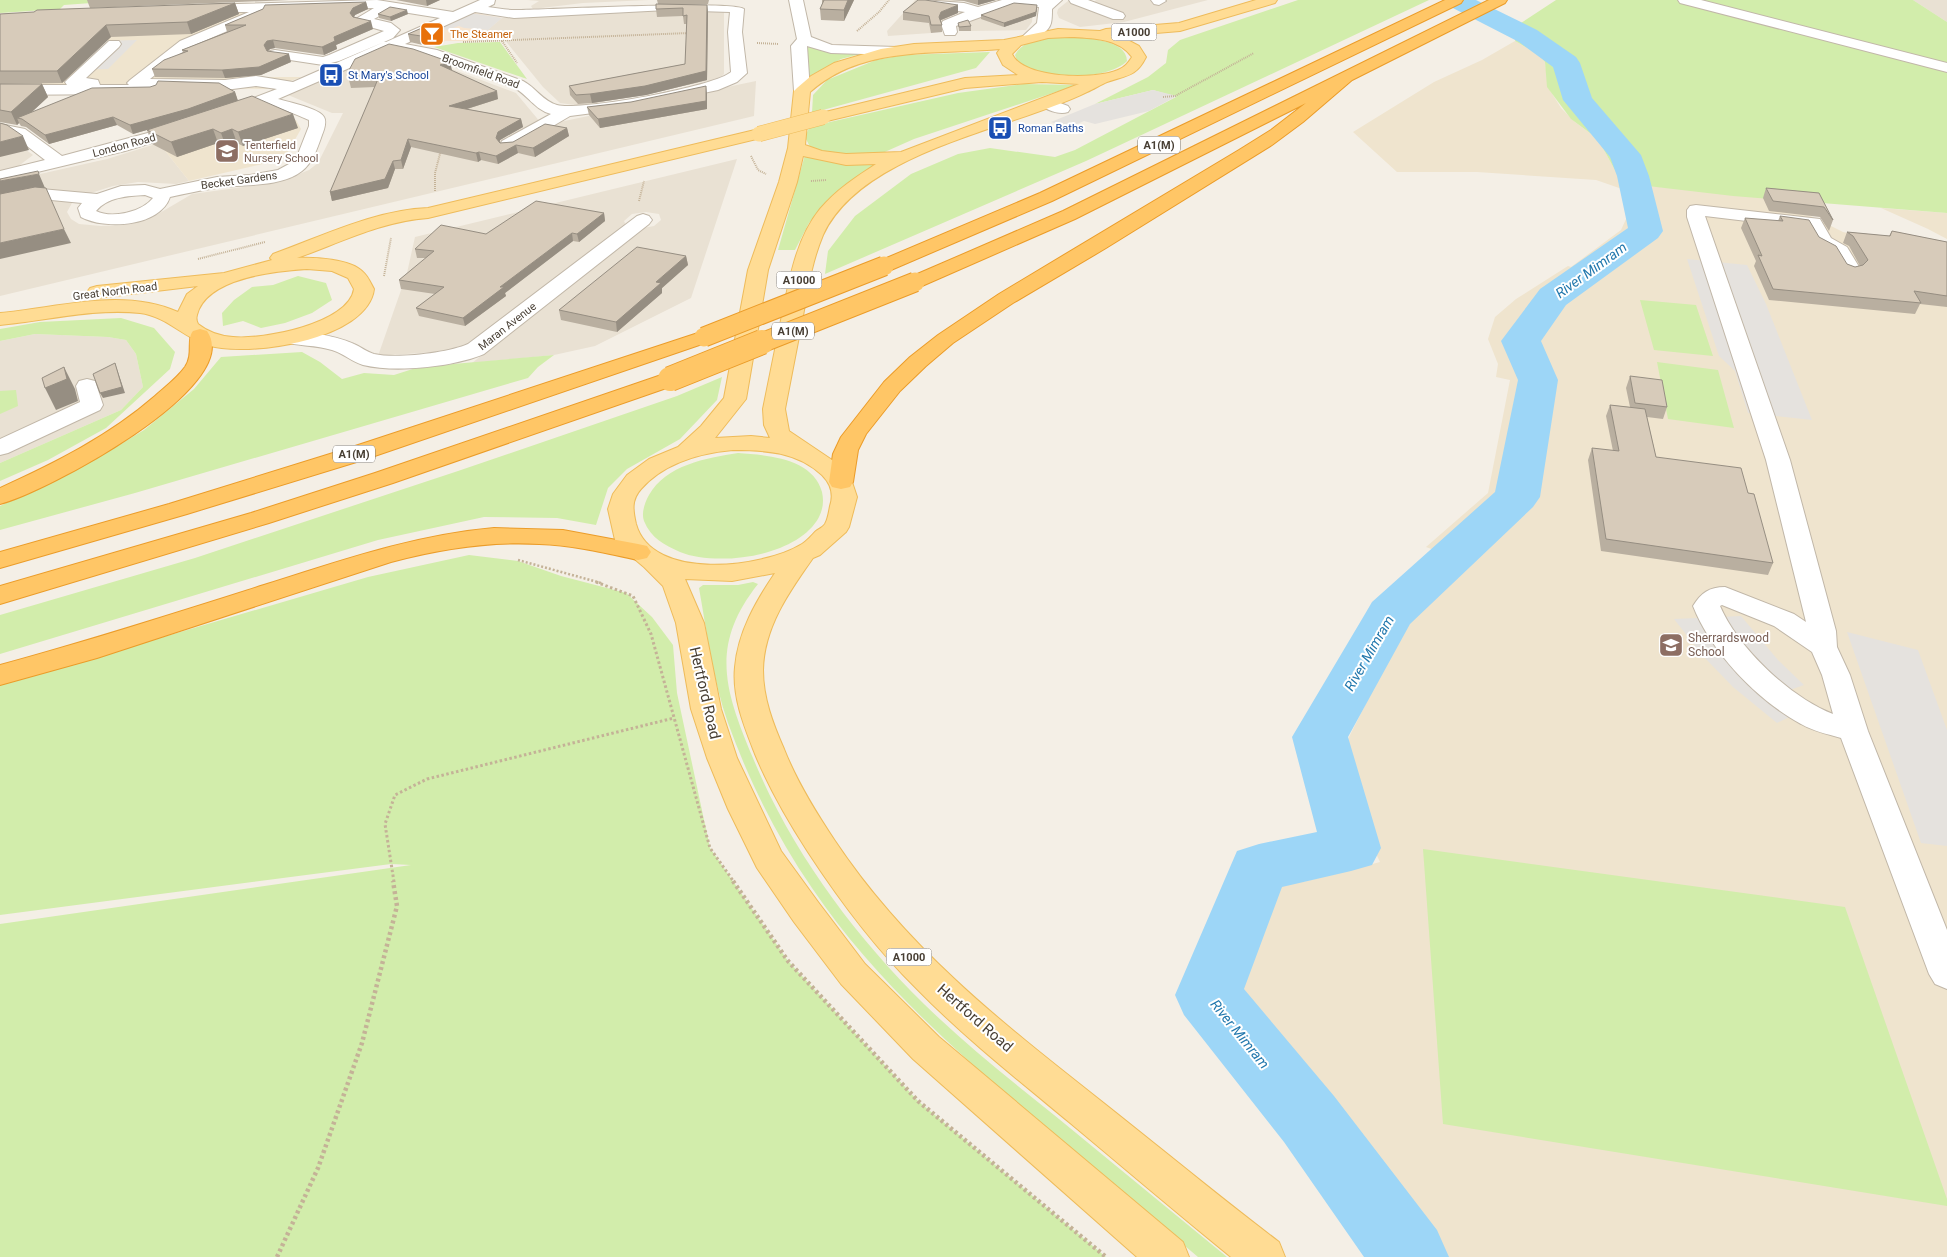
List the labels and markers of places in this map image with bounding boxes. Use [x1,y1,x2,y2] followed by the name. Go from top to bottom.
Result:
[419,21,445,47] bar icon: The Steamer
[450,28,513,41] place label: The Steamer
[318,62,344,88] bus stop icon: St Mary's School
[348,69,429,82] place label: St Mary's School
[987,115,1013,141] bus stop icon: Roman Baths
[1018,122,1084,135] place label: Roman Baths
[214,138,240,164] school or university icon: Tenterfield Nursery School
[244,139,318,165] place label: Tenterfield Nursery School
[1688,631,1769,659] place label: Sherrardswood School
[1658,632,1684,658] school or university icon: Sherrardswood School

